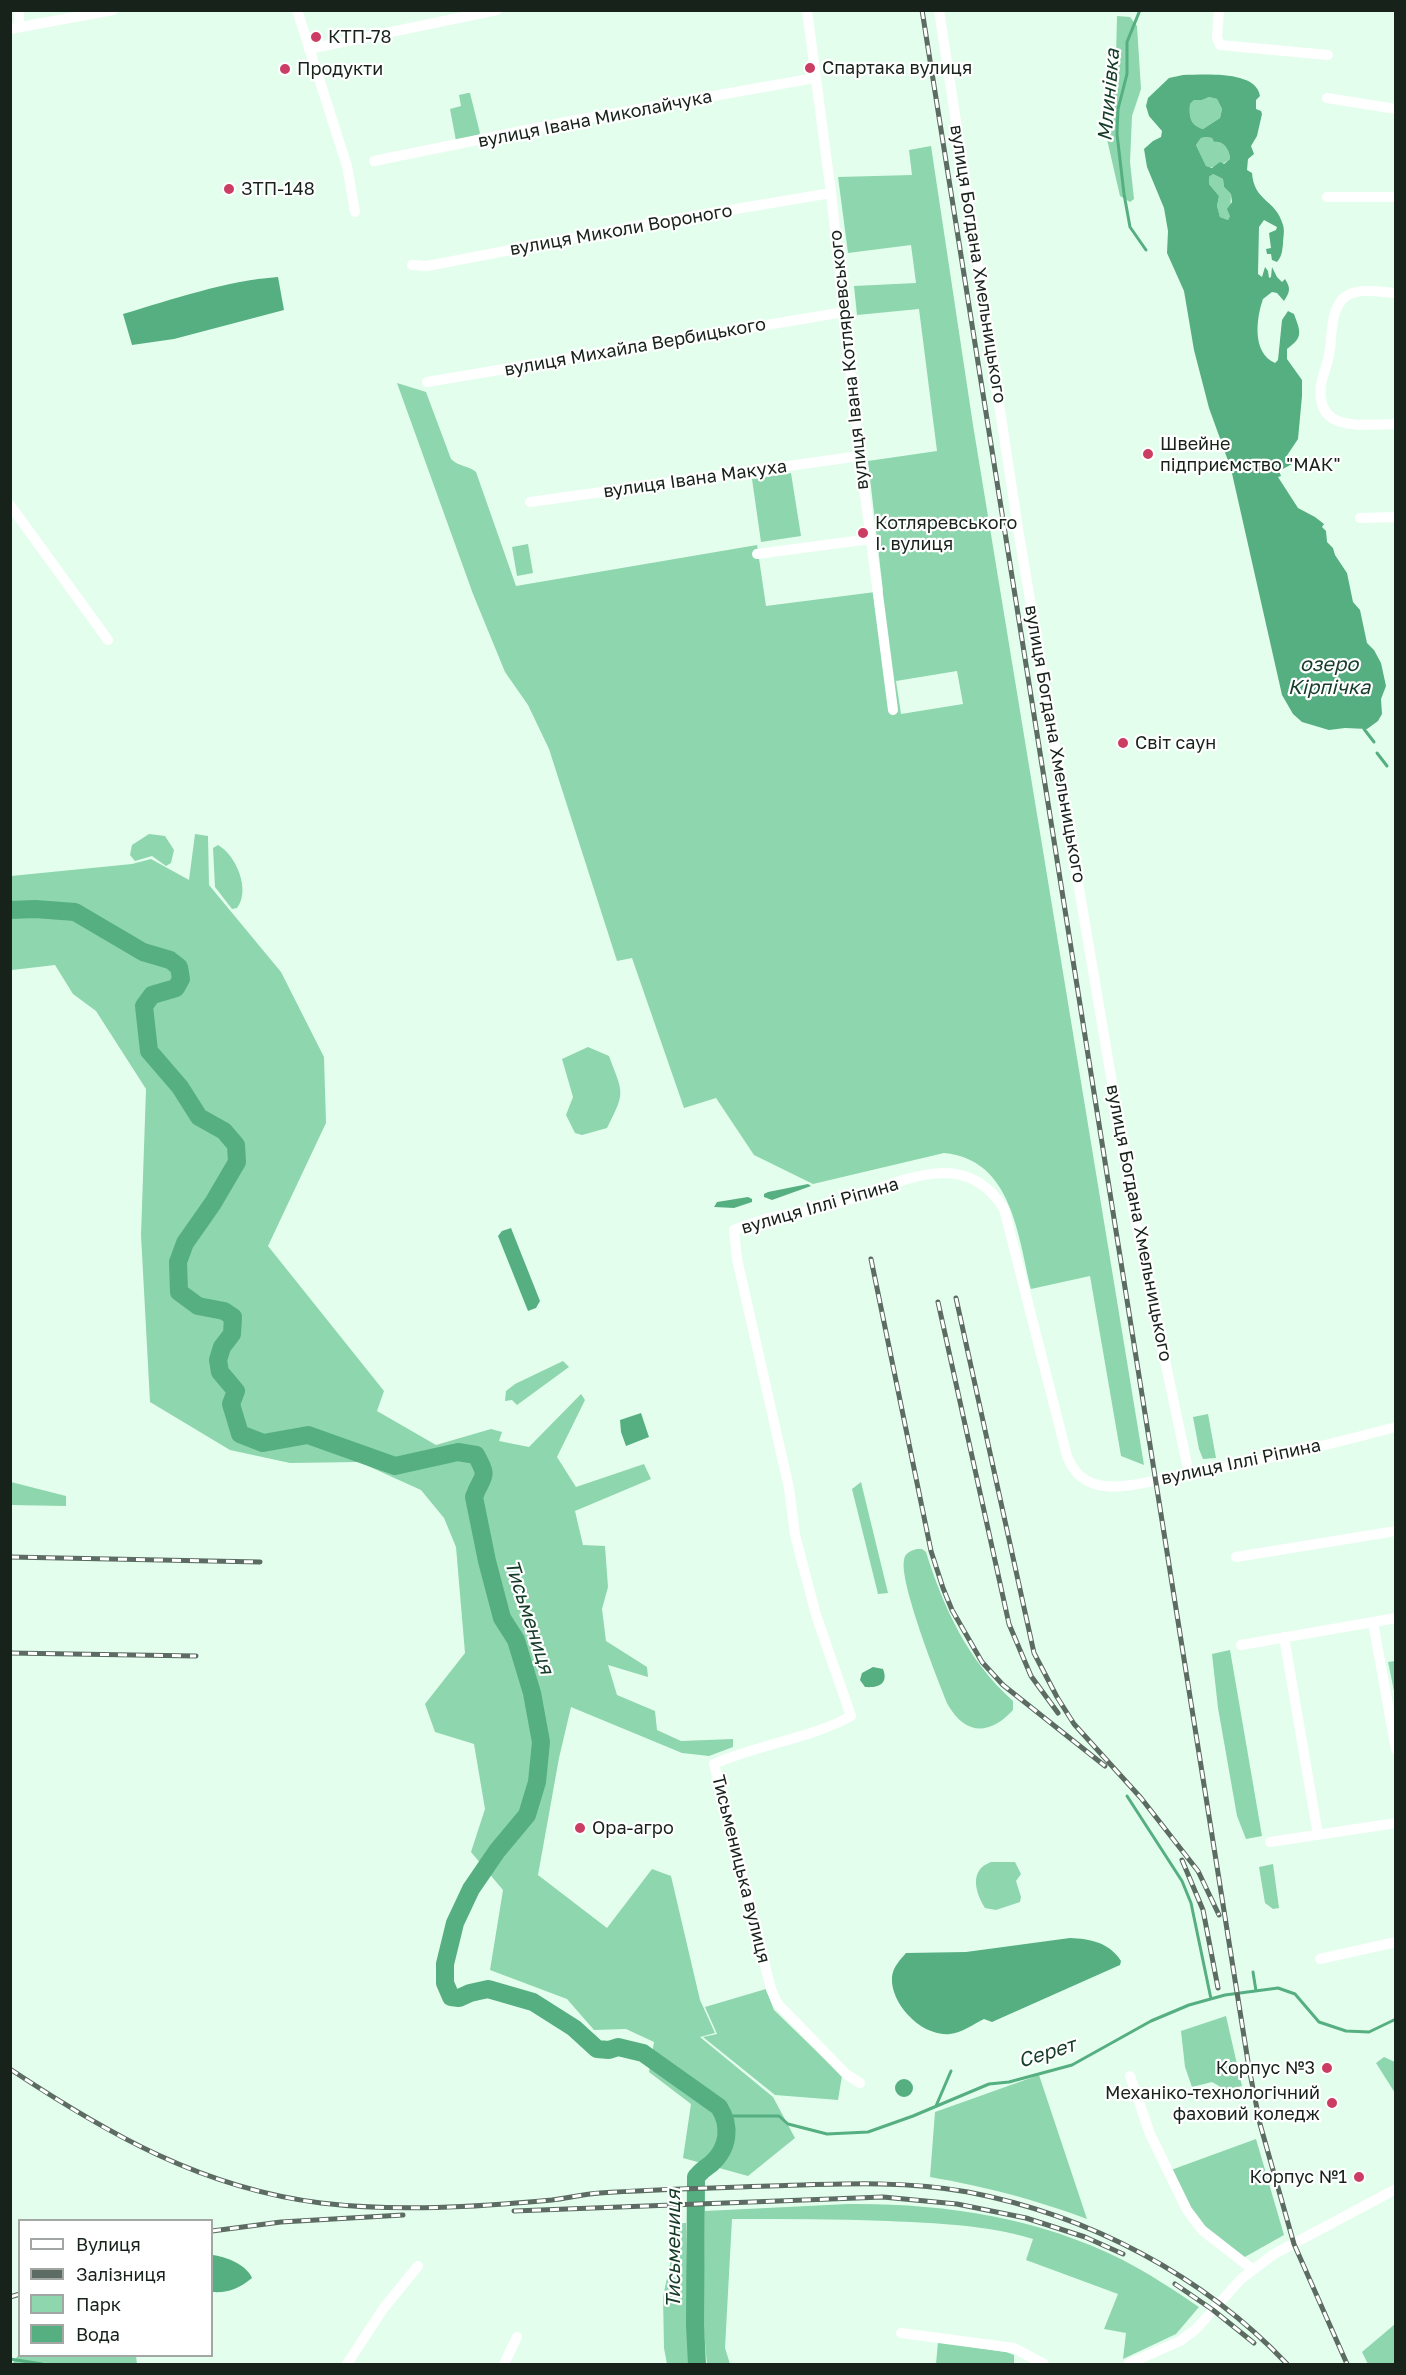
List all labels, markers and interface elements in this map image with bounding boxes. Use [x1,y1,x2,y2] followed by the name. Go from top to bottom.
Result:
[328,26,392,48] place label: КТП-78
[309,30,323,44] marker: КТП-78
[1093,48,1125,142] water label: Млинівка
[822,57,972,79] place label: Спартака вулиця
[297,58,383,80] place label: Продукти
[803,61,817,75] marker: Спартака вулиця
[278,62,292,76] marker: Продукти
[476,86,714,152] street label: вулиця Івана Миколайчука
[945,123,1011,405] street label: вулиця Богдана Хмельницького
[241,178,315,200] place label: ЗТП-148
[222,182,236,196] marker: ЗТП-148
[508,200,734,260] street label: вулиця Миколи Вороного
[825,229,873,491] street label: вулиця Івана Котляревського
[503,313,767,381] street label: вулиця Михайла Вербицького
[1160,433,1340,476] place label: Швейне підприємство "МАК"
[1141,447,1155,461] marker: Швейне підприємство "МАК"
[602,455,788,503] street label: вулиця Івана Макуха
[875,512,1017,554] place label: Котляревського І. вулиця
[856,526,870,540] marker: Котляревського І. вулиця
[1020,603,1090,885] street label: вулиця Богдана Хмельницького
[1288,653,1370,700] water label: озеро Кірпічка
[1135,732,1216,754] place label: Світ саун
[1116,736,1130,750] marker: Світ саун
[1102,1083,1176,1363] street label: вулиця Богдана Хмельницького
[739,1173,901,1239] street label: вулиця Іллі Ріпина
[1159,1435,1323,1489] street label: вулиця Іллі Ріпина
[499,1557,559,1677] water label: Тисьмениця
[707,1773,775,1965] street label: Тисьменицька вулиця
[592,1817,674,1839] place label: Ора-агро
[573,1821,587,1835] marker: Ора-агро
[1015,2033,1079,2073] water label: Серет
[1216,2057,1315,2079] place label: Корпус №3
[1320,2061,1334,2075] marker: Корпус №3
[1105,2082,1320,2124] place label: Механіко-технологічний фаховий коледж
[1325,2096,1339,2110] marker: Механіко-технологічний фаховий коледж
[1250,2166,1347,2188] place label: Корпус №1
[1352,2170,1366,2184] marker: Корпус №1
[662,2190,686,2308] water label: Тисьмениця
[18,2219,213,2357] legend
[76,2233,141,2255] text: Вулиця
[76,2263,166,2285] text: Залізниця
[76,2293,121,2315] text: Парк
[76,2323,120,2345] text: Вода

